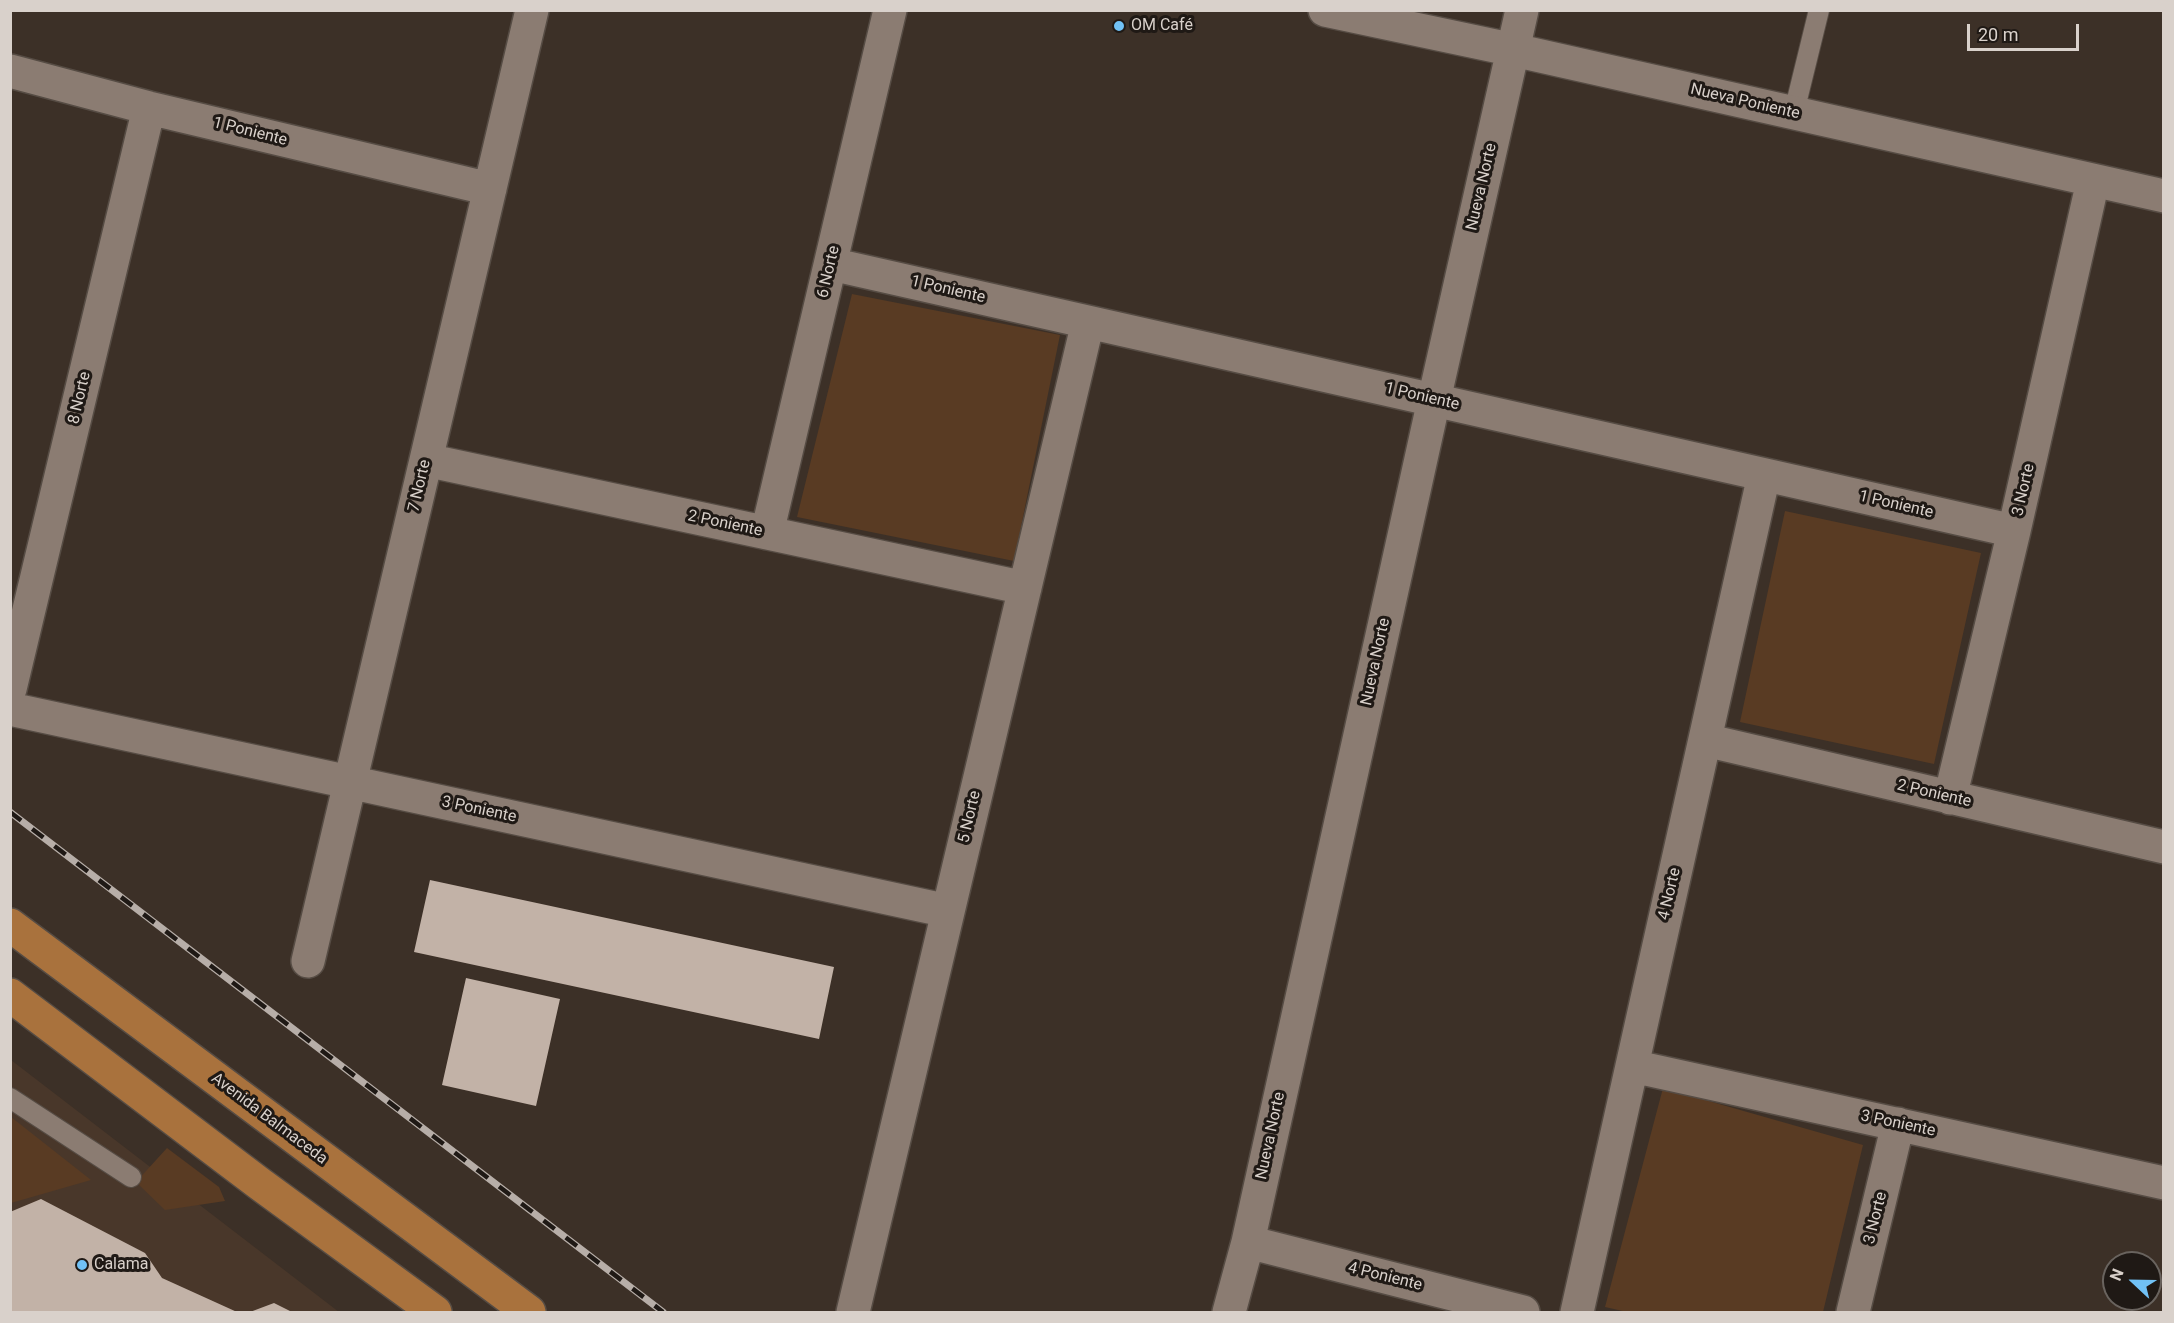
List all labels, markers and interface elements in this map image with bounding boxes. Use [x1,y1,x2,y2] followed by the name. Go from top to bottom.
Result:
[1970,12,2082,50] scale bar
[1131,16,1193,36] place label: OM Café
[1112,19,1126,33] marker: OM Café
[1978,24,2018,45] text: 20 m
[1688,80,1802,124] street label: Nueva Poniente
[211,114,289,150] street label: 1 Poniente
[1463,141,1501,233] street label: Nueva Norte
[814,244,844,300] street label: 6 Norte
[909,272,987,308] street label: 1 Poniente
[65,370,95,426] street label: 8 Norte
[1383,379,1461,415] street label: 1 Poniente
[405,458,435,514] street label: 7 Norte
[2009,462,2039,518] street label: 3 Norte
[1857,487,1935,523] street label: 1 Poniente
[686,507,764,541] street label: 2 Poniente
[1357,616,1395,708] street label: Nueva Norte
[1895,776,1973,812] street label: 2 Poniente
[955,789,985,845] street label: 5 Norte
[440,793,518,827] street label: 3 Poniente
[1655,866,1685,922] street label: 4 Norte
[207,1069,331,1169] street label: Avenida Balmaceda
[1252,1090,1290,1182] street label: Nueva Norte
[1859,1107,1937,1141] street label: 3 Poniente
[1860,1190,1892,1246] street label: 3 Norte
[2102,1251,2162,1311] north arrow
[94,1255,148,1275] place label: Calama
[75,1258,89,1272] marker: Calama
[1346,1259,1424,1295] street label: 4 Poniente
[2106,1266,2128,1284] text: N

